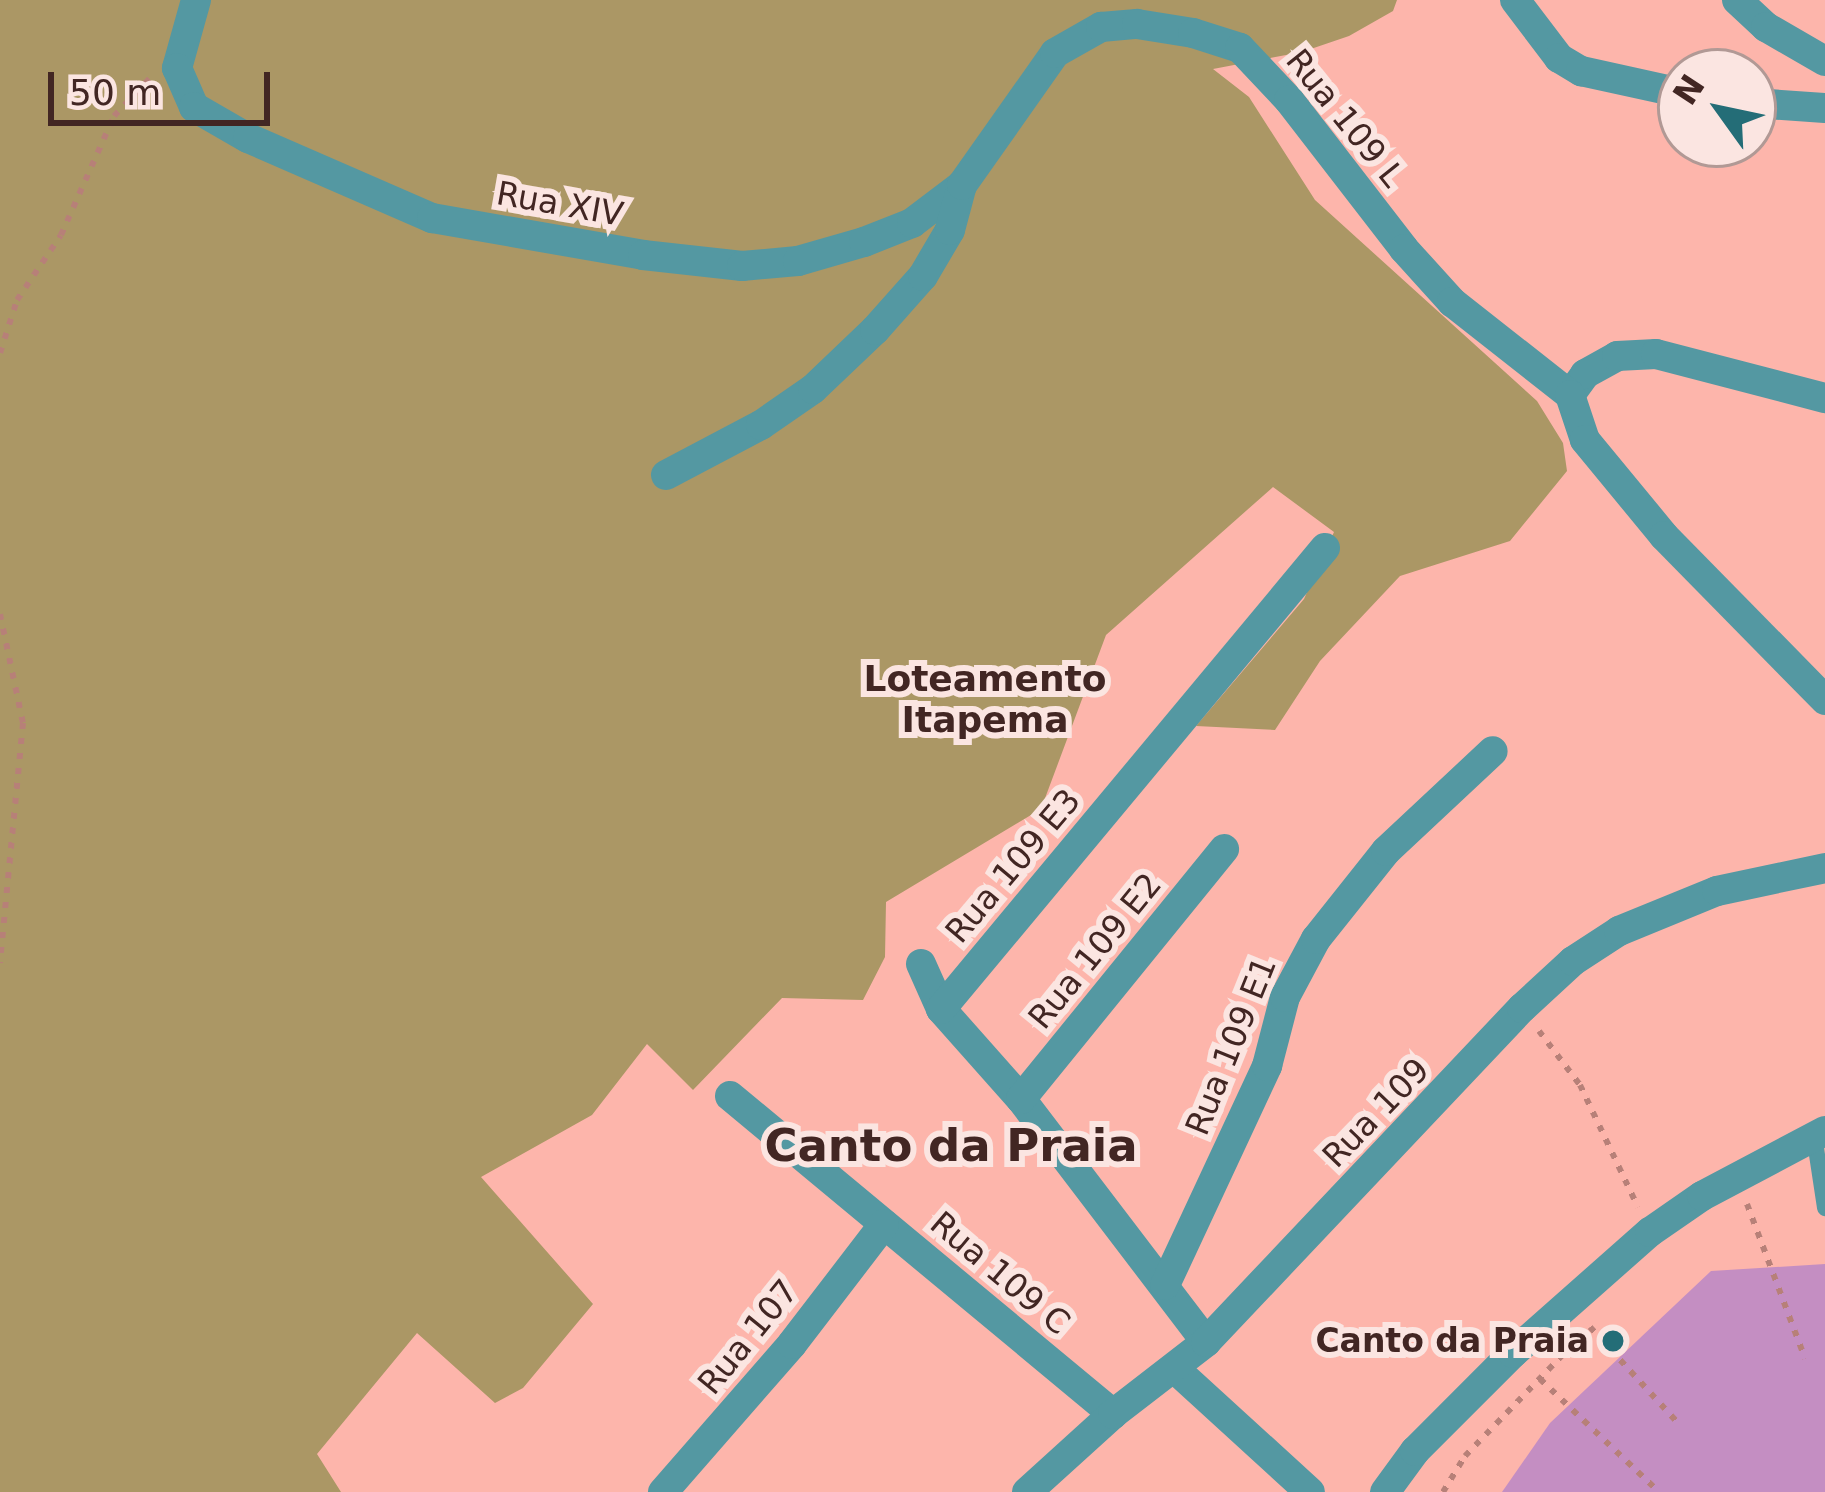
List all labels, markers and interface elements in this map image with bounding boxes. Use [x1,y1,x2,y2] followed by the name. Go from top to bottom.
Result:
[1278,41,1412,195] street label: Rua 109 L
[54,48,276,122] scale bar
[1657,48,1777,168] north arrow
[1665,68,1713,112] text: N
[69,72,161,113] text: 50 m
[494,173,626,235] street label: Rua XIV
[863,656,1107,741] district label: Loteamento Itapema
[937,781,1089,951] street label: Rua 109 E3
[1020,865,1170,1037] street label: Rua 109 E2
[1177,951,1285,1141] street label: Rua 109 E1
[1314,1050,1438,1176] street label: Rua 109
[764,1119,1138,1173] district label: Canto da Praia
[922,1203,1078,1343] street label: Rua 109 C
[690,1272,806,1402] street label: Rua 107
[1315,1321,1589,1361] place label: Canto da Praia
[1600,1328,1626,1354] marker: Canto da Praia

